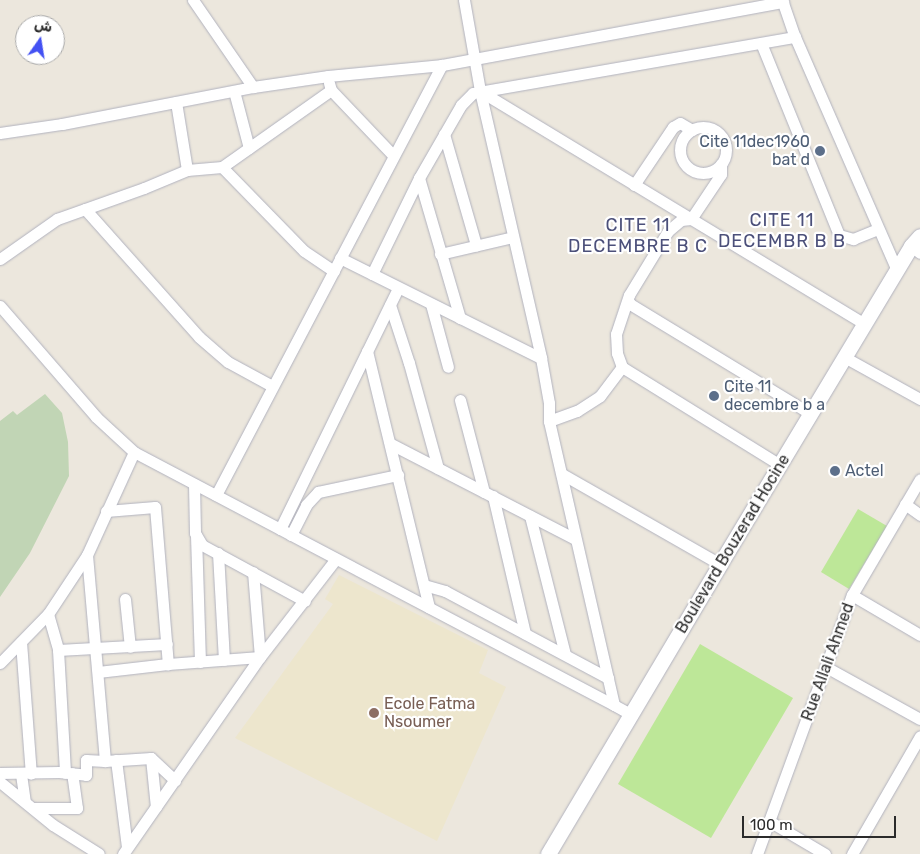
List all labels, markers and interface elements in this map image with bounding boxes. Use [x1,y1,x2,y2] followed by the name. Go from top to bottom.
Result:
[15,15,65,65] north arrow
[33,16,54,36] text: ش
[699,132,810,170] place label: Cite 11dec1960 bat d
[814,145,826,157] marker: Cite 11dec1960 bat d
[717,210,847,252] district label: CITE 11 DECEMBR B B
[567,215,709,258] district label: CITE 11 DECEMBRE B C
[724,377,825,415] place label: Cite 11 decembre b a
[708,390,720,402] marker: Cite 11 decembre b a
[672,451,794,637] street label: Boulevard Bouzerad Hocine
[845,461,884,481] place label: Actel
[829,465,841,477] marker: Actel
[798,600,858,724] street label: Rue Allali Ahmed
[384,694,475,732] place label: Ecole Fatma Nsoumer
[368,707,380,719] marker: Ecole Fatma Nsoumer
[745,806,899,838] scale bar
[750,816,792,834] text: 100 m

